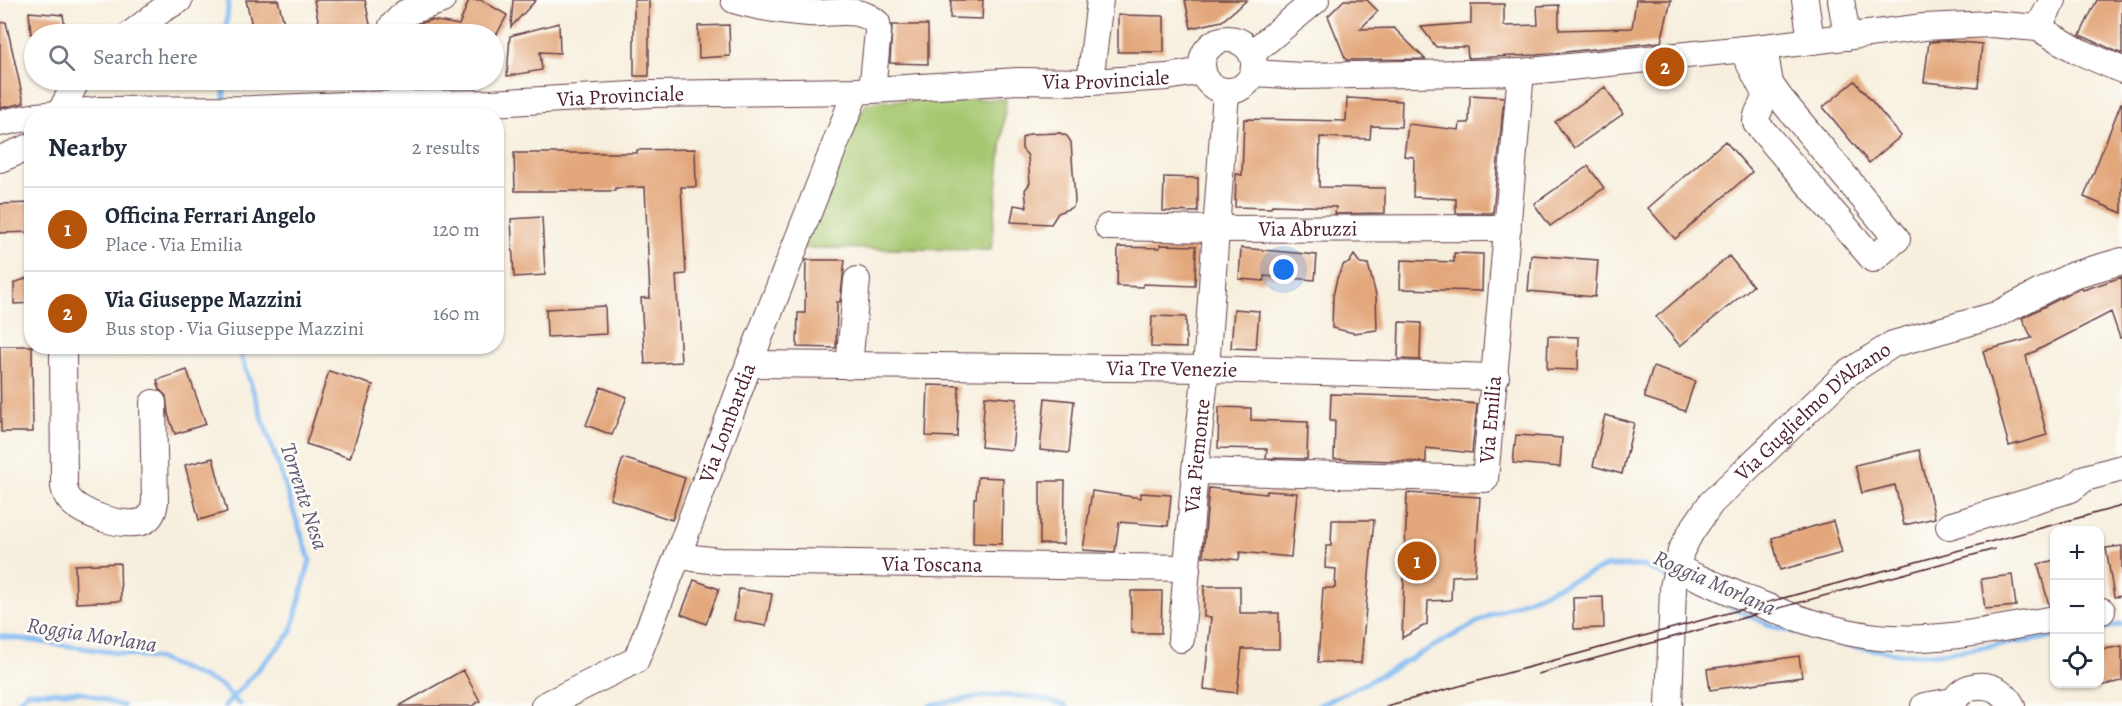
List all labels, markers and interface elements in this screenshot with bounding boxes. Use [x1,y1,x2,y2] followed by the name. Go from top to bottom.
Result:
[24,24,504,90] search box
[45,41,78,74] icon: search
[93,42,198,72] text: Search here
[1646,44,1684,90] pin: 2
[1041,63,1170,96] street label: Via Provinciale
[555,80,684,113] street label: Via Provinciale
[48,130,127,165] text: Nearby
[412,134,480,161] text: 2 results
[105,201,316,231] text: Officina Ferrari Angelo
[1257,215,1358,243] street label: Via Abruzzi
[64,216,71,243] text: 1
[432,216,480,243] text: 120 m
[105,231,243,258] text: Place · Via Emilia
[1269,255,1298,284] your location
[105,285,302,315] text: Via Giuseppe Mazzini
[63,300,72,327] text: 2
[433,300,480,327] text: 160 m
[105,315,364,342] text: Bus stop · Via Giuseppe Mazzini
[1728,335,1896,488] street label: Via Guglielmo D'Alzano
[1105,354,1238,384] street label: Via Tre Venezie
[692,359,762,488] street label: Via Lombardia
[1472,374,1508,465] street label: Via Emilia
[1177,397,1217,515] street label: Via Piemonte
[273,439,335,554] water label: Torrente Nesa
[2050,526,2104,688] map controls
[2050,526,2104,580] button: +
[1398,538,1436,584] pin: 1
[1649,543,1781,623] water label: Roggia Morlana
[881,549,983,579] street label: Via Toscana
[2050,580,2104,634] button: −
[25,610,159,660] water label: Roggia Morlana
[2050,634,2104,688] button: locate

